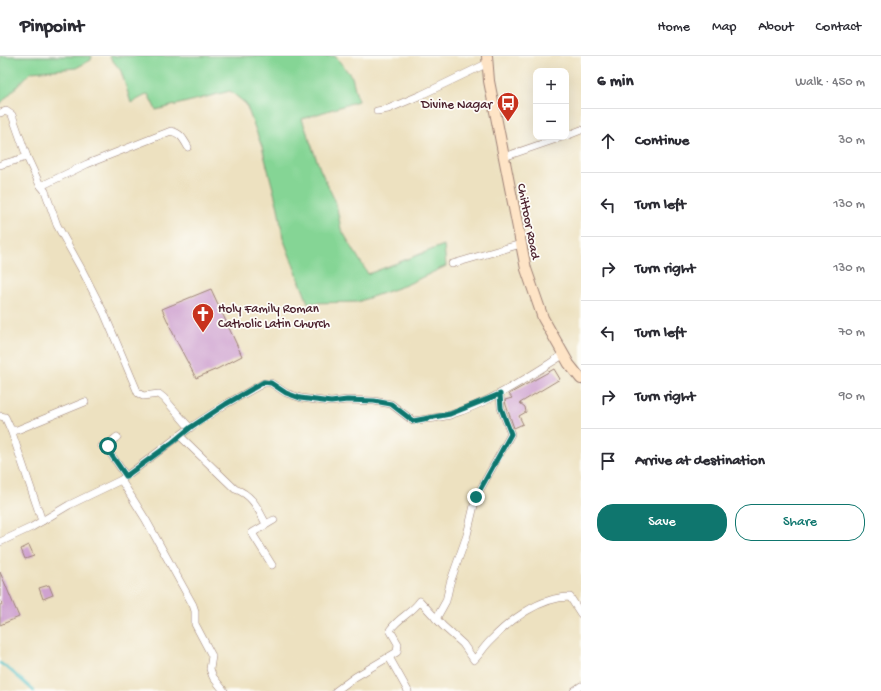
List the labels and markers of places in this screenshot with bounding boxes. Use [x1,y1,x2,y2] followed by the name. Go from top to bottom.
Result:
[495,90,521,123] bus stop icon: Divine Nagar
[420,98,493,113] place label: Divine Nagar
[190,301,216,334] church icon: Holy Family Roman Catholic Latin Church
[218,302,330,332] place label: Holy Family Roman Catholic Latin Church

